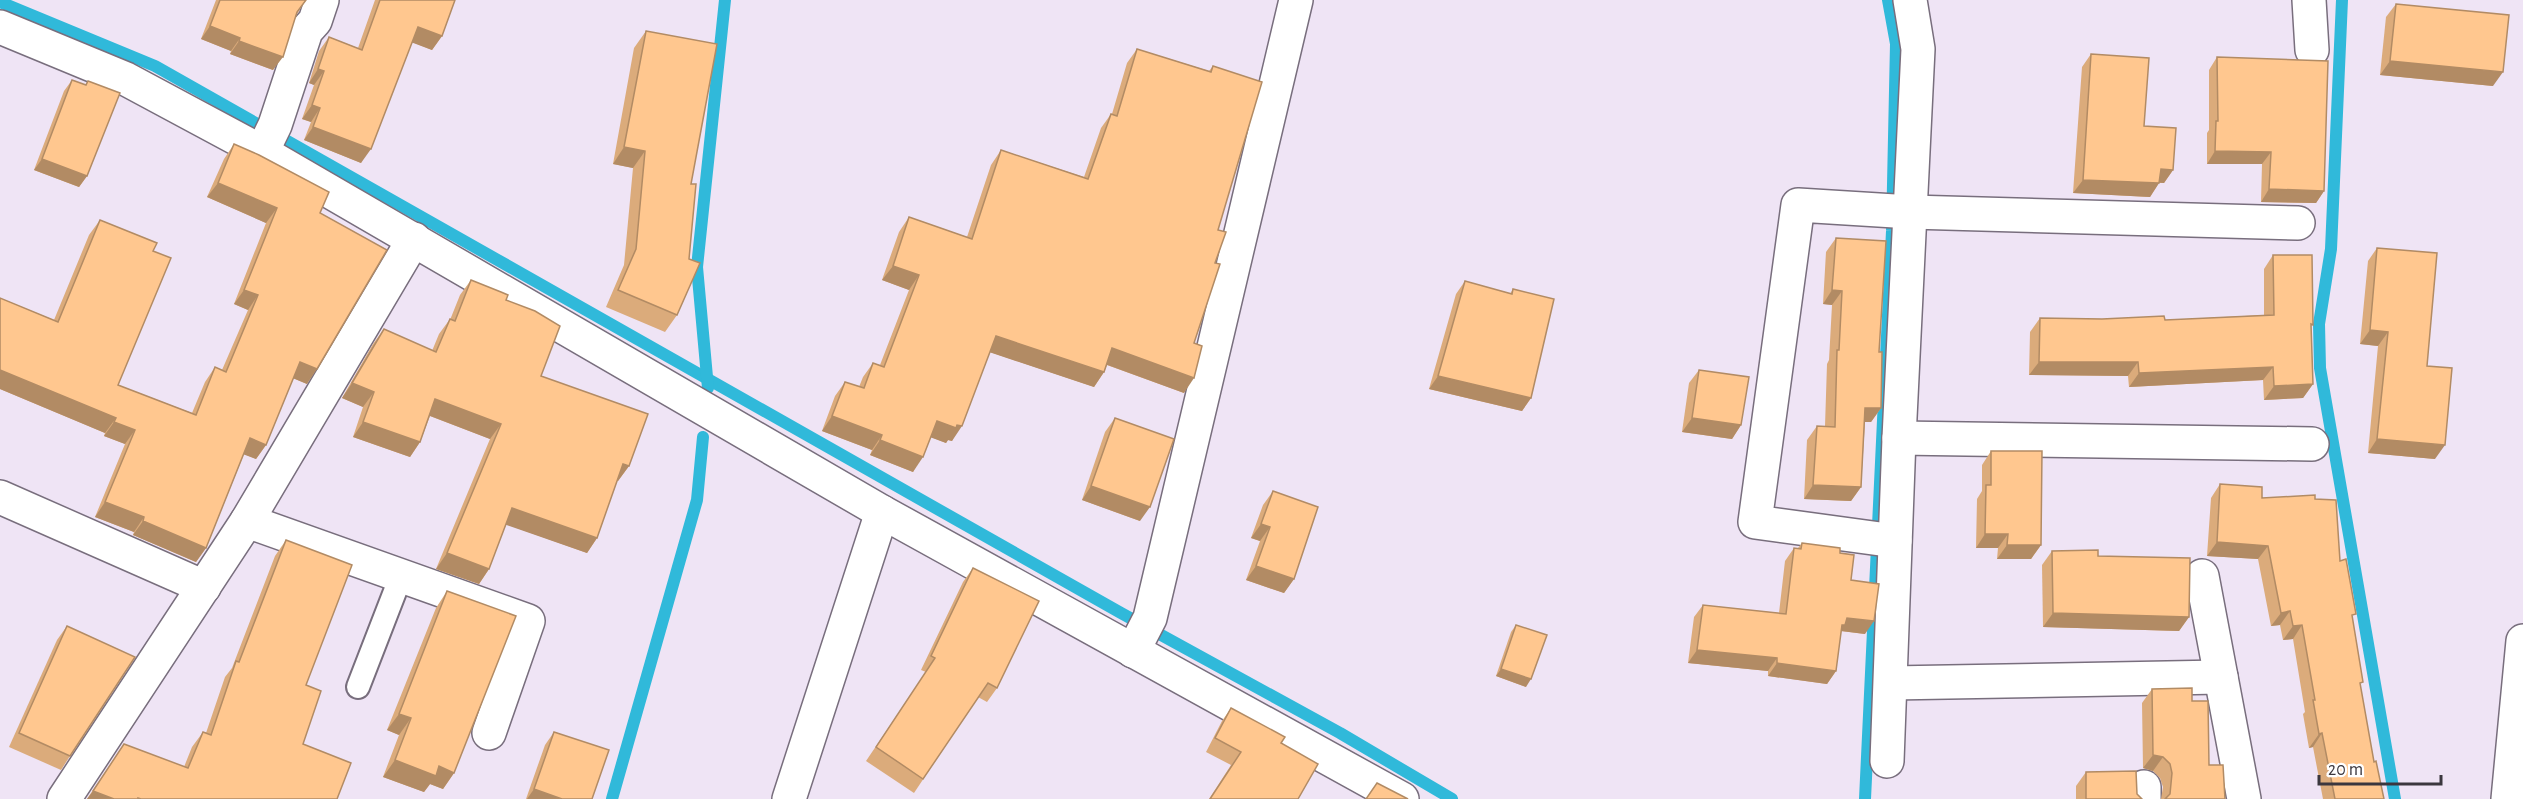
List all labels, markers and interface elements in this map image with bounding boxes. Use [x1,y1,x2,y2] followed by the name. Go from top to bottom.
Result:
[2319,748,2440,786] scale bar
[2328,761,2363,779] text: 20 m

